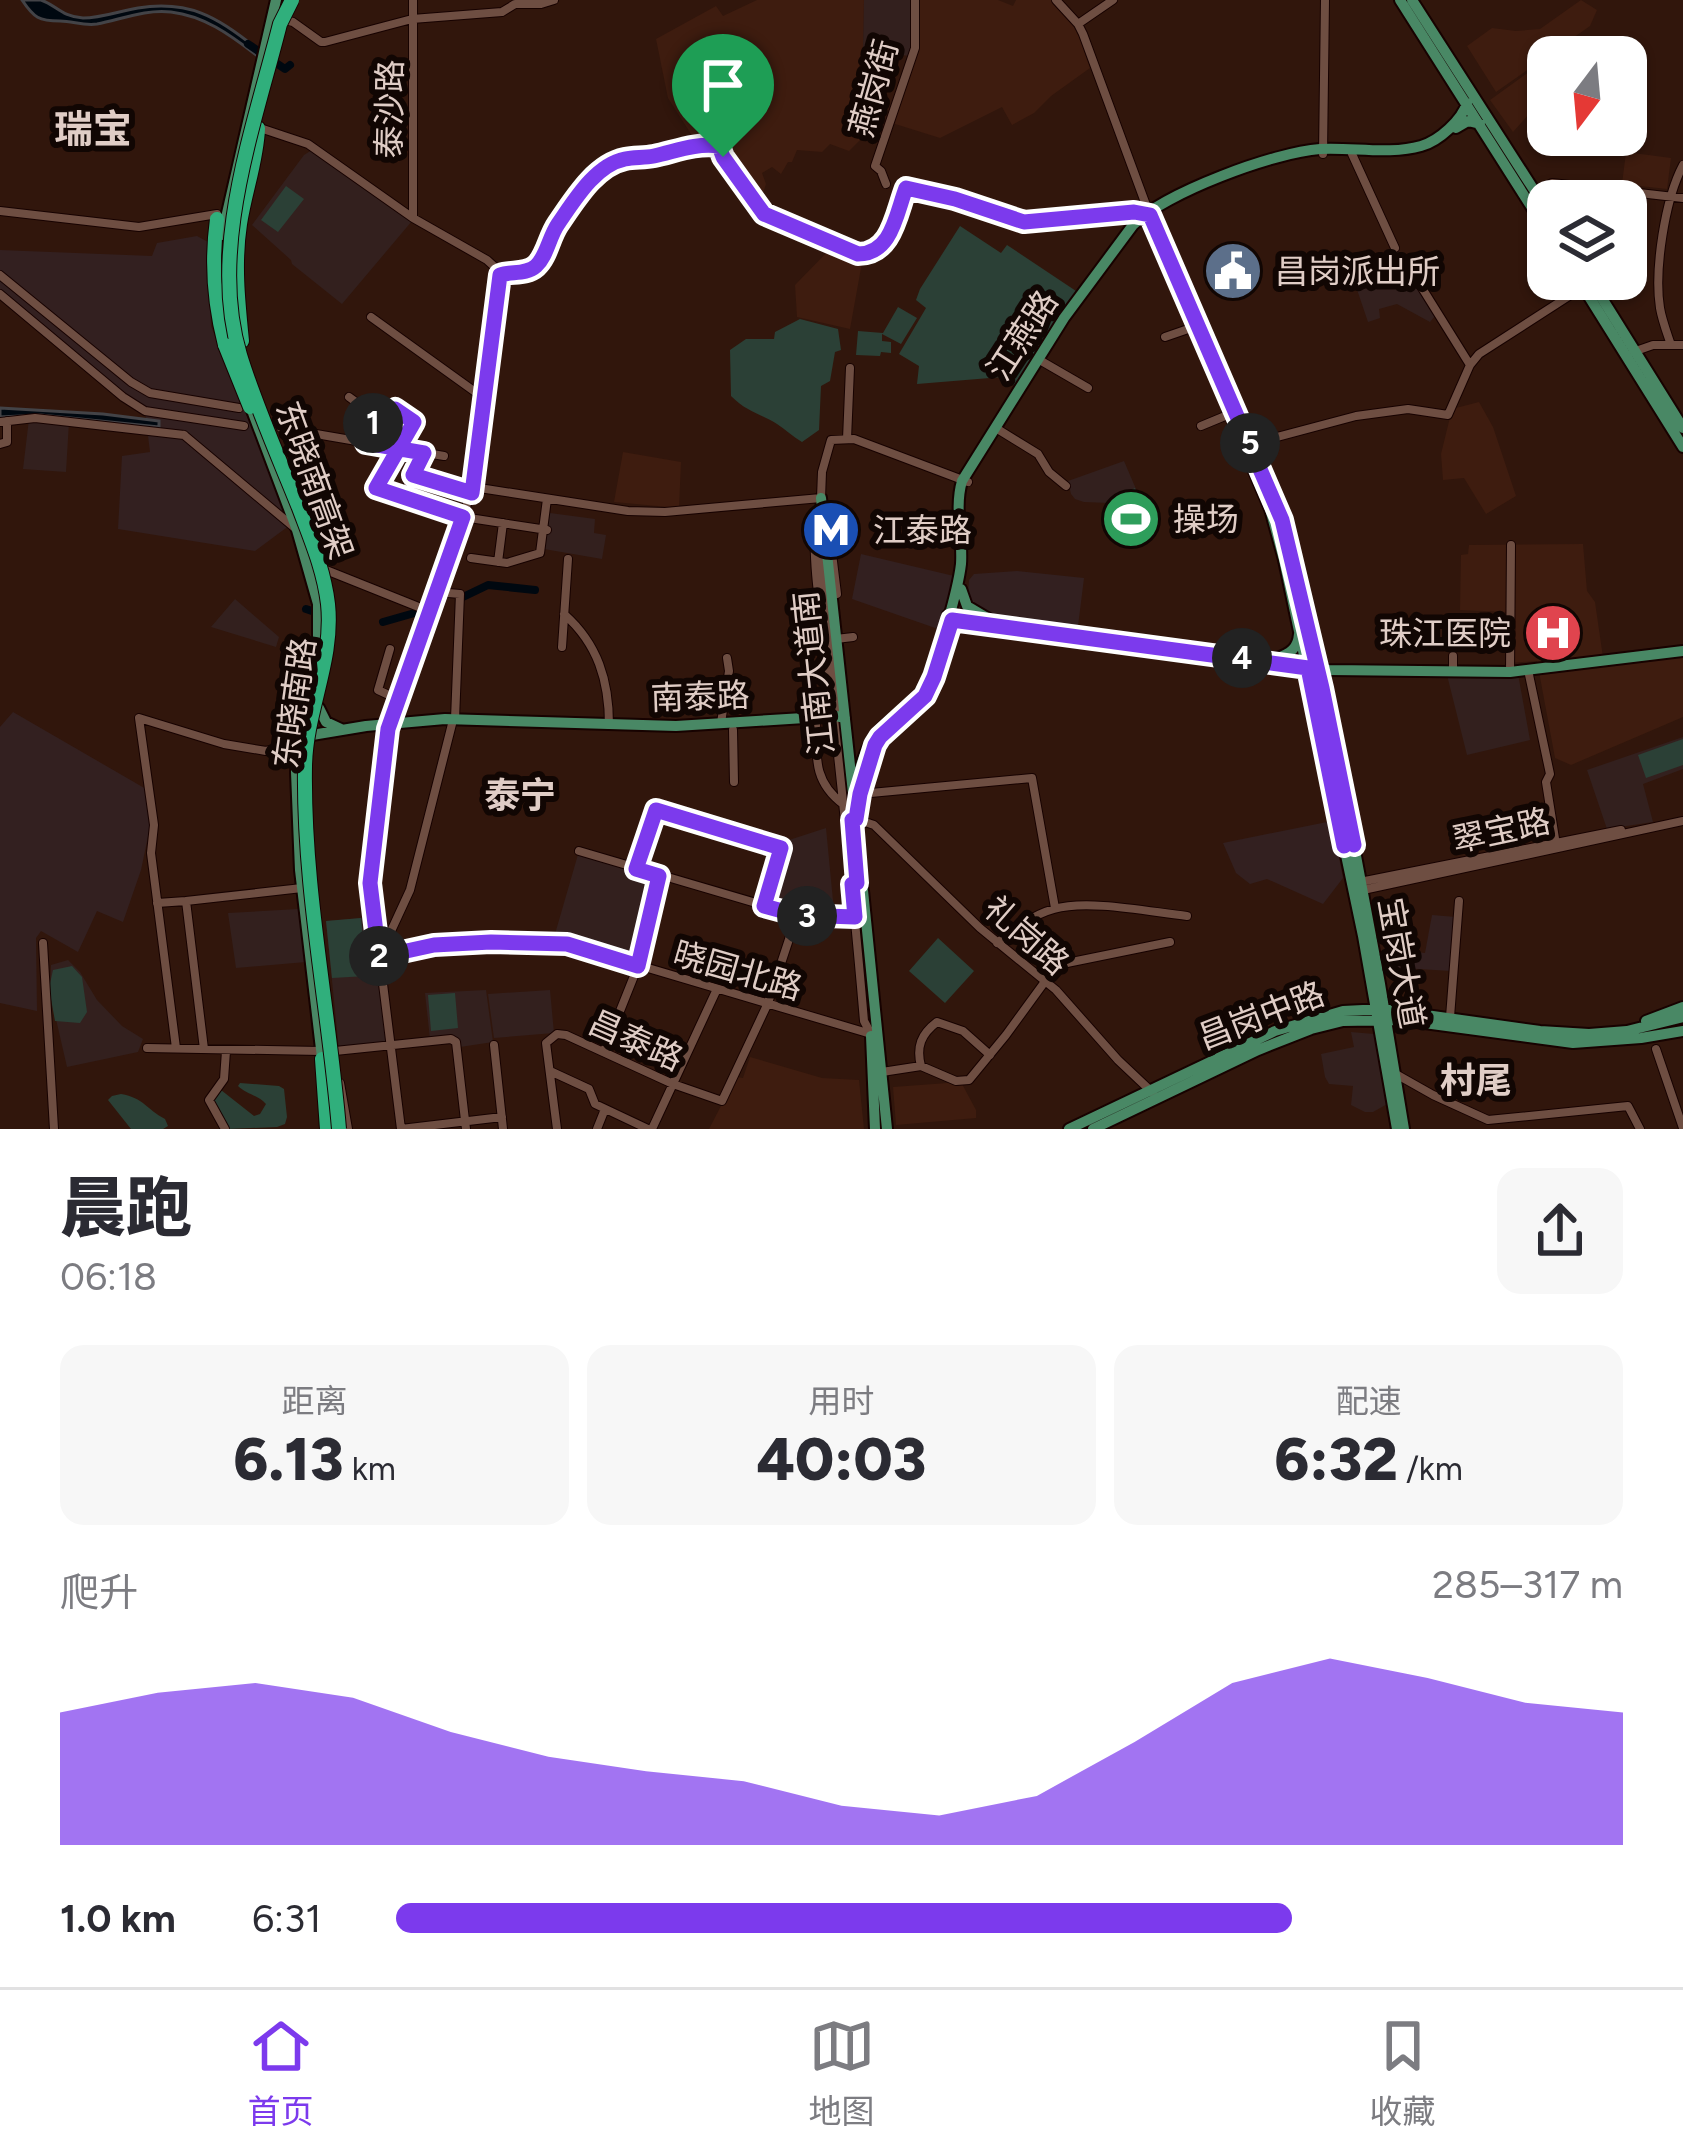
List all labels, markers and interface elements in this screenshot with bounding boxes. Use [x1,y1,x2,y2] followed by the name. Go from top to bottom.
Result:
[672,34,774,157] pin
[841,35,906,141] street label: 燕岗街
[1527,36,1647,156] north arrow
[1527,36,1647,300] map controls
[690,52,756,118] icon: arrive
[369,59,410,159] street label: 泰沙路
[54,106,132,153] district label: 瑞宝
[1527,180,1647,300] button: layers
[1202,240,1264,302] public building icon: 昌岗派出所
[1275,252,1440,291] place label: 昌岗派出所
[979,283,1066,387] street label: 江燕路
[343,393,403,453] pin: 1
[268,396,361,564] street label: 东晓南高架
[366,403,380,442] text: 1
[1220,413,1280,473] pin: 5
[1240,423,1260,462] text: 5
[1100,488,1162,550] sports icon: 操场
[800,499,862,561] metro station icon: 江泰路
[1173,500,1239,539] place label: 操场
[873,511,972,550] place label: 江泰路
[785,589,842,757] street label: 江南大道南
[1522,602,1584,664] hospital icon: 珠江医院
[1379,614,1511,653] place label: 珠江医院
[1212,628,1272,688] pin: 4
[266,635,323,771] street label: 东晓南路
[1232,638,1252,677] text: 4
[650,675,750,718] street label: 南泰路
[484,774,556,817] district label: 泰宁
[1449,801,1554,860] street label: 翠宝路
[777,886,837,946] pin: 3
[977,888,1077,983] street label: 礼岗路
[1371,895,1432,1031] street label: 宝岗大道
[798,896,816,935] text: 3
[349,926,409,986] pin: 2
[669,934,807,1007] street label: 晓园北路
[369,936,389,975] text: 2
[1193,974,1330,1057] street label: 昌岗中路
[583,1003,689,1078] street label: 昌泰路
[1440,1059,1512,1102] district label: 村尾
[60,1168,192,1248] text: 晨跑
[1497,1168,1623,1294] button: share
[60,1253,157,1300] text: 06:18
[282,1382,348,1421] text: 距离
[809,1382,875,1421] text: 用时
[1336,1382,1402,1421] text: 配速
[233,1423,344,1495] text: 6.13
[757,1423,926,1495] text: 40:03
[1274,1423,1398,1495] text: 6:32
[344,1449,396,1488] text: km
[1398,1449,1463,1488] text: /km
[1432,1561,1623,1608] text: 285–317 m
[60,1569,138,1616] text: 爬升
[60,1895,176,1942] text: 1.0 km
[252,1895,321,1942] text: 6:31
[248,2013,314,2133] tab: 首页
[809,2013,875,2133] tab: 地图
[1370,2013,1436,2133] tab: 收藏

